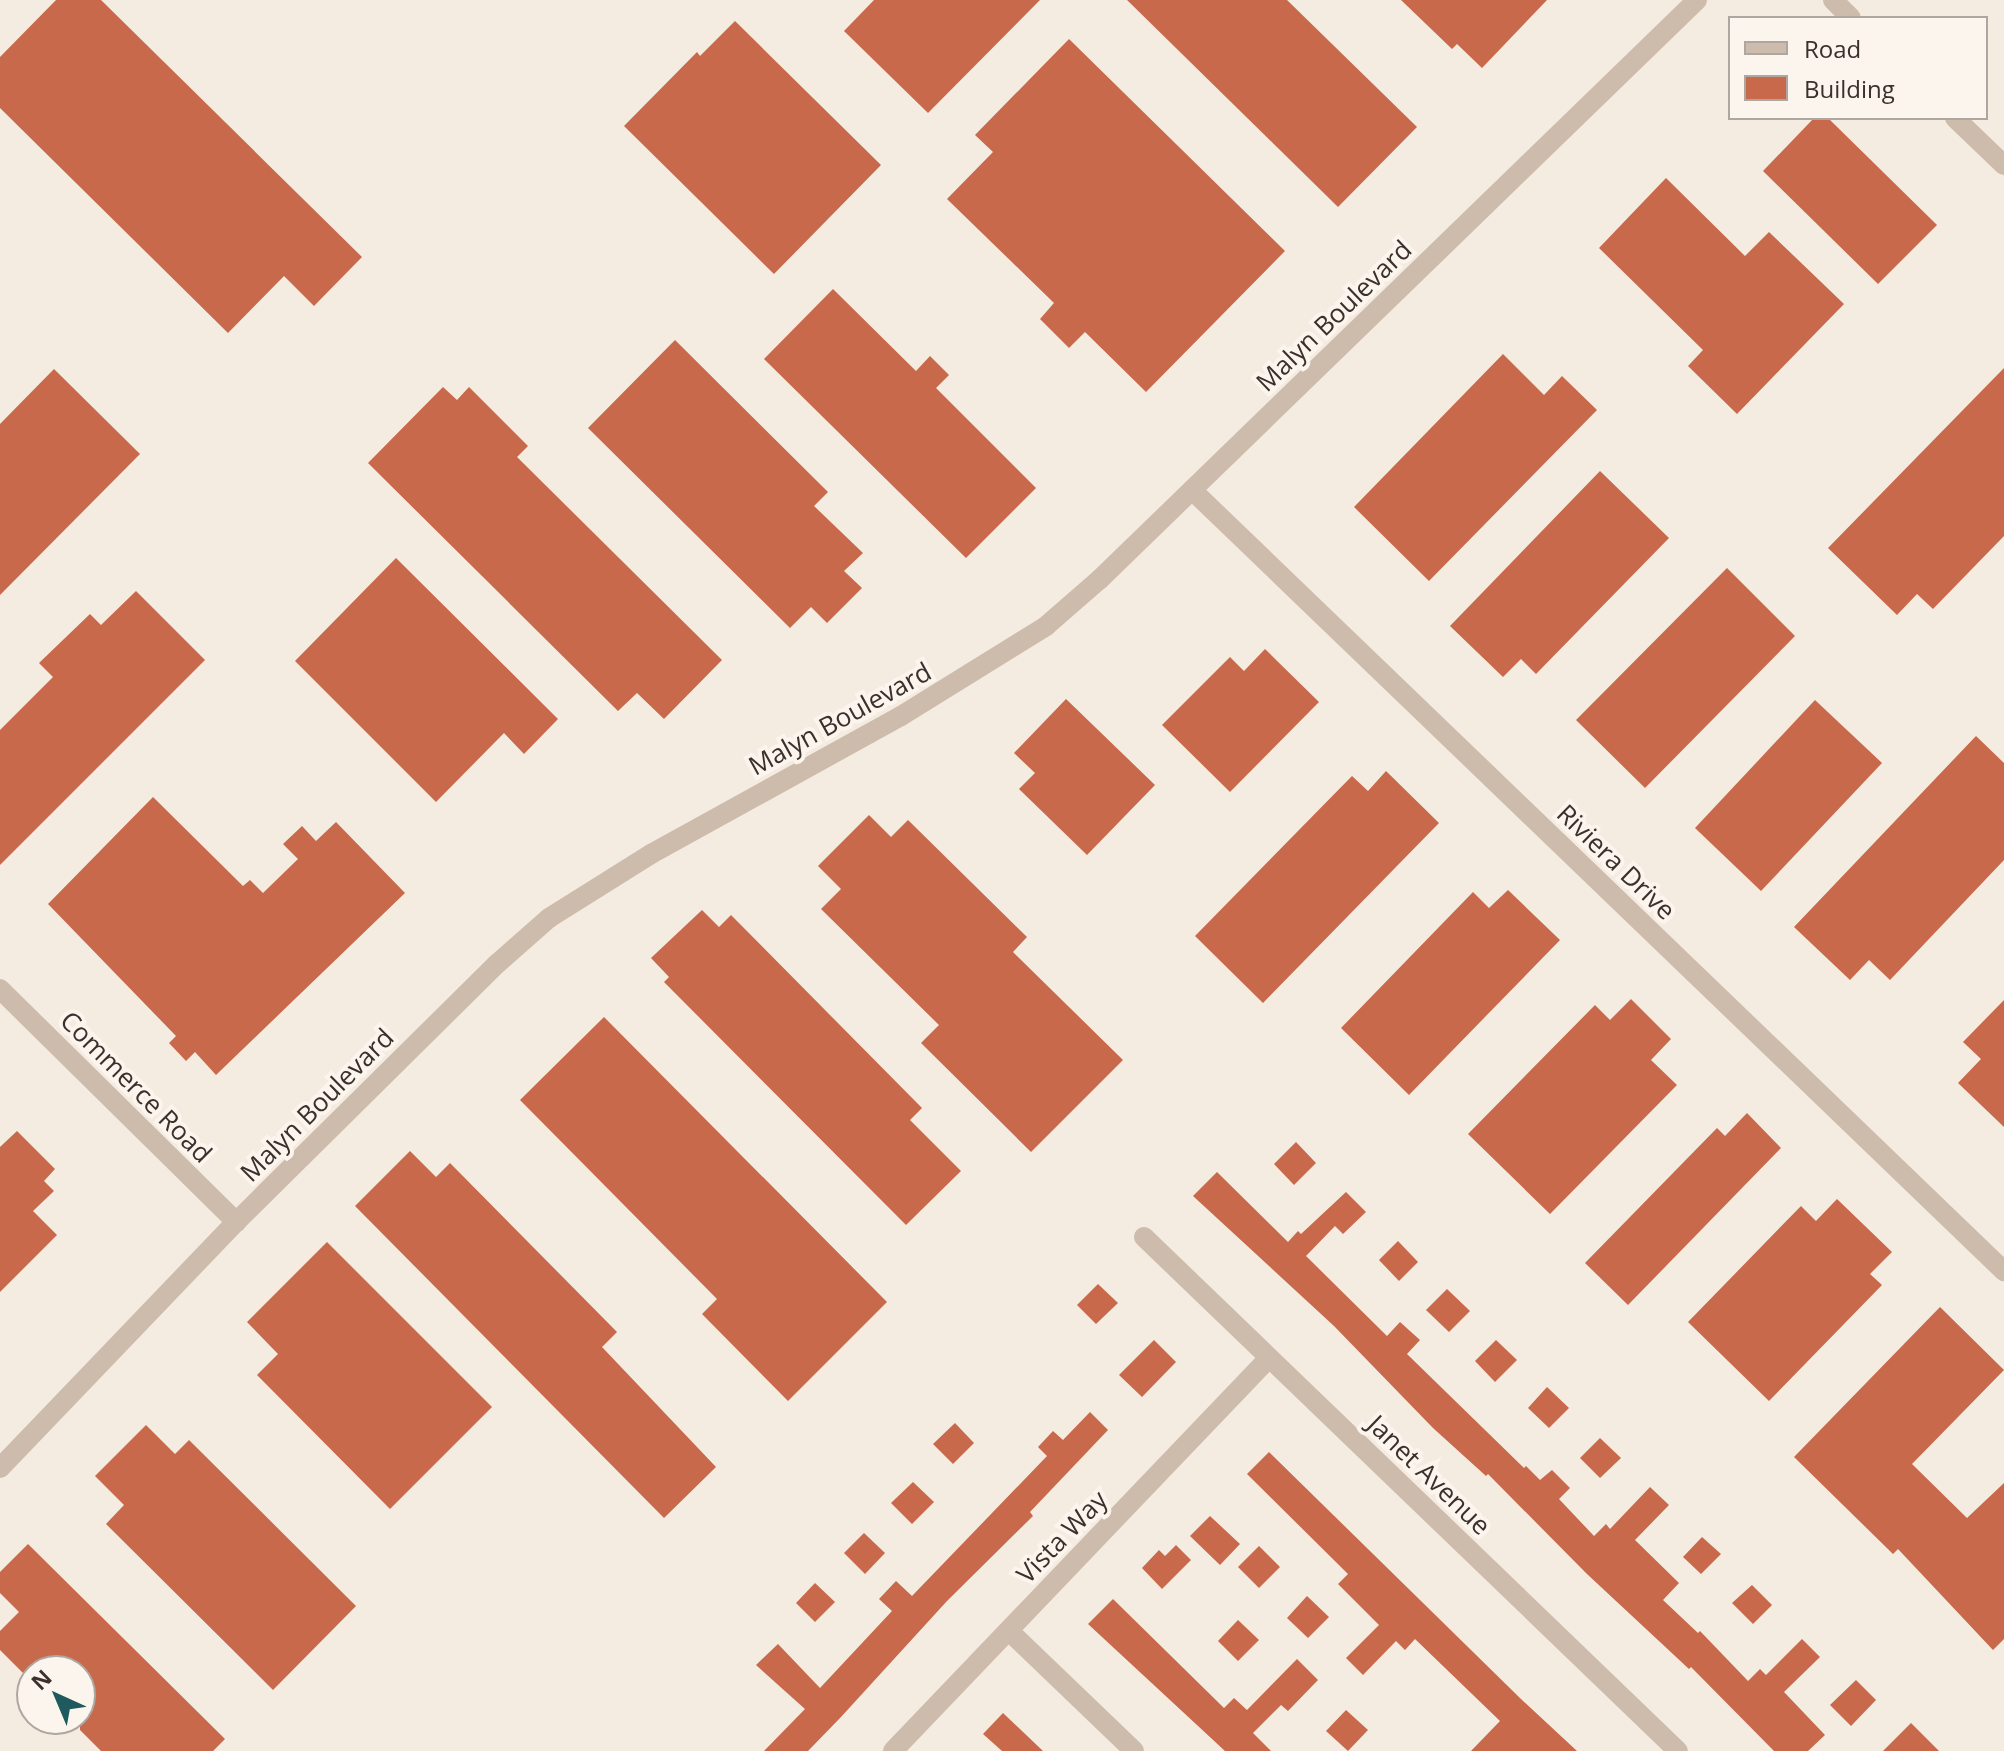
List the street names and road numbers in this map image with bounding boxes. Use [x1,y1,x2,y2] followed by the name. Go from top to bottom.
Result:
[1250,234,1418,398] street label: Malyn Boulevard
[743,656,937,782] street label: Malyn Boulevard
[1550,798,1682,926] street label: Riviera Drive
[54,1005,218,1169] street label: Commerce Road
[234,1022,400,1188] street label: Malyn Boulevard
[1361,1409,1497,1541] street label: Janet Avenue
[1010,1484,1114,1590] street label: Vista Way

